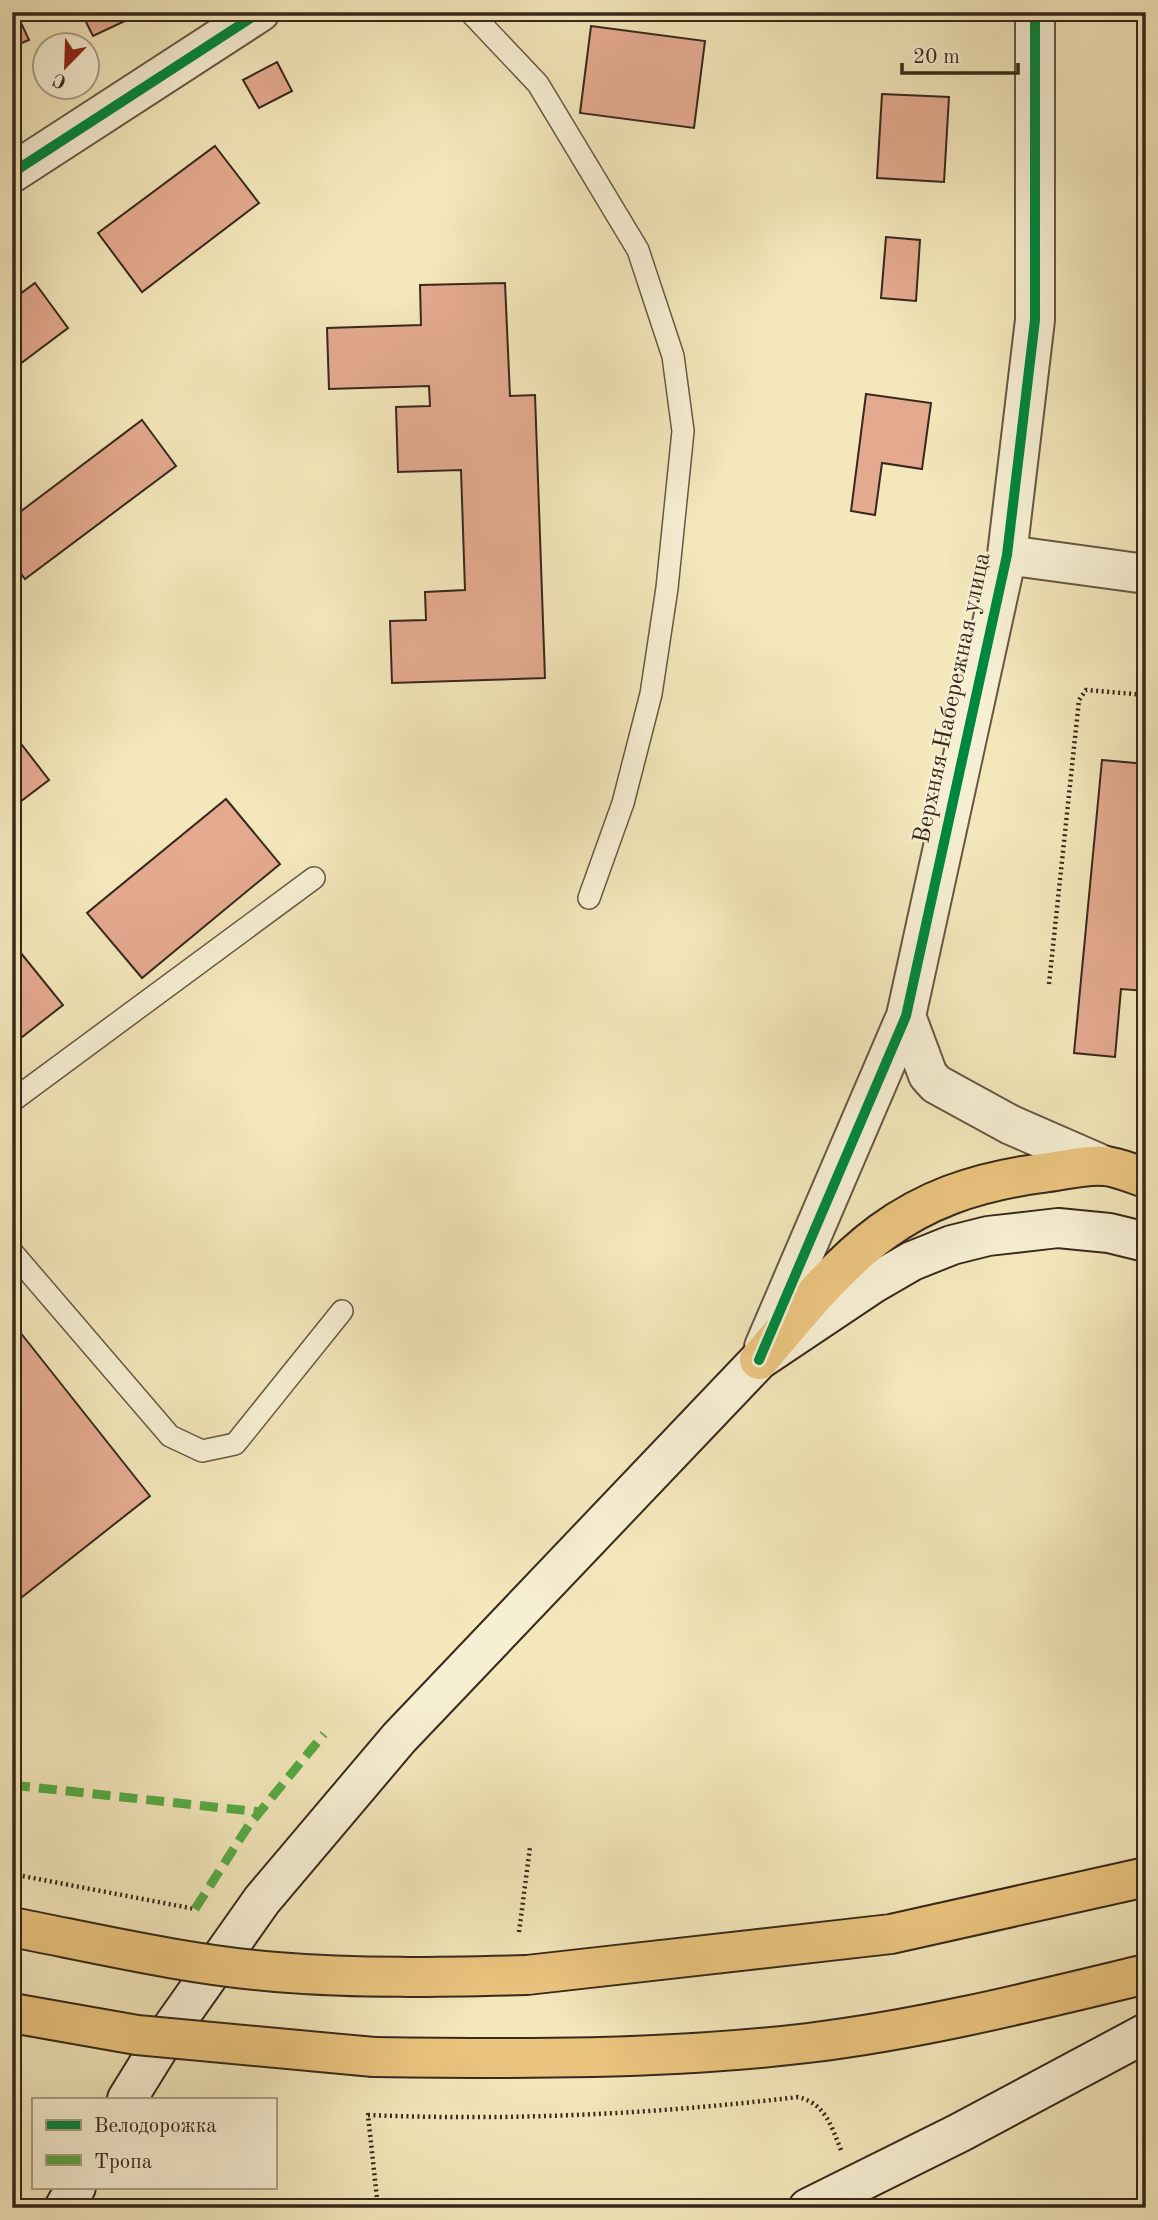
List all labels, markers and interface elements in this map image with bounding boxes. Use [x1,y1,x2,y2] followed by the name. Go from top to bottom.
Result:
[32,32,102,102] north arrow
[902,32,1018,76] scale bar
[913,47,960,68] text: 20 m
[51,68,70,91] text: С
[910,550,996,846] street label: Верхняя Набережная улица
[32,2098,276,2188] legend
[94,2116,217,2137] text: Велодорожка
[94,2152,152,2173] text: Тропа

